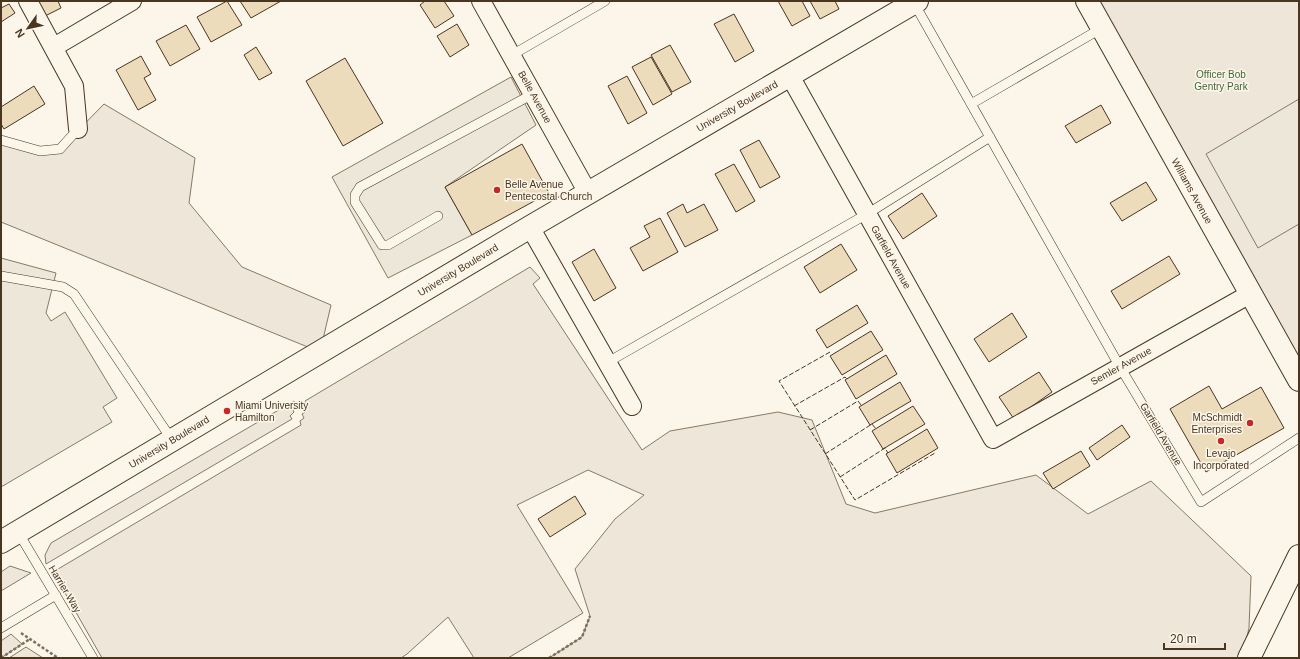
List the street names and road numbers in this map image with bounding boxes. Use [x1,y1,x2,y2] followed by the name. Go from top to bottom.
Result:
[516,69,554,125] street label: Belle Avenue
[695,78,779,134] street label: University Boulevard
[1169,156,1215,226] street label: Williams Avenue
[869,223,913,291] street label: Garfield Avenue
[416,242,500,298] street label: University Boulevard
[1089,345,1154,387] street label: Semler Avenue
[1138,401,1184,468] street label: Garfield Avenue
[127,414,211,470] street label: University Boulevard
[47,563,83,615] street label: Harrier Way

